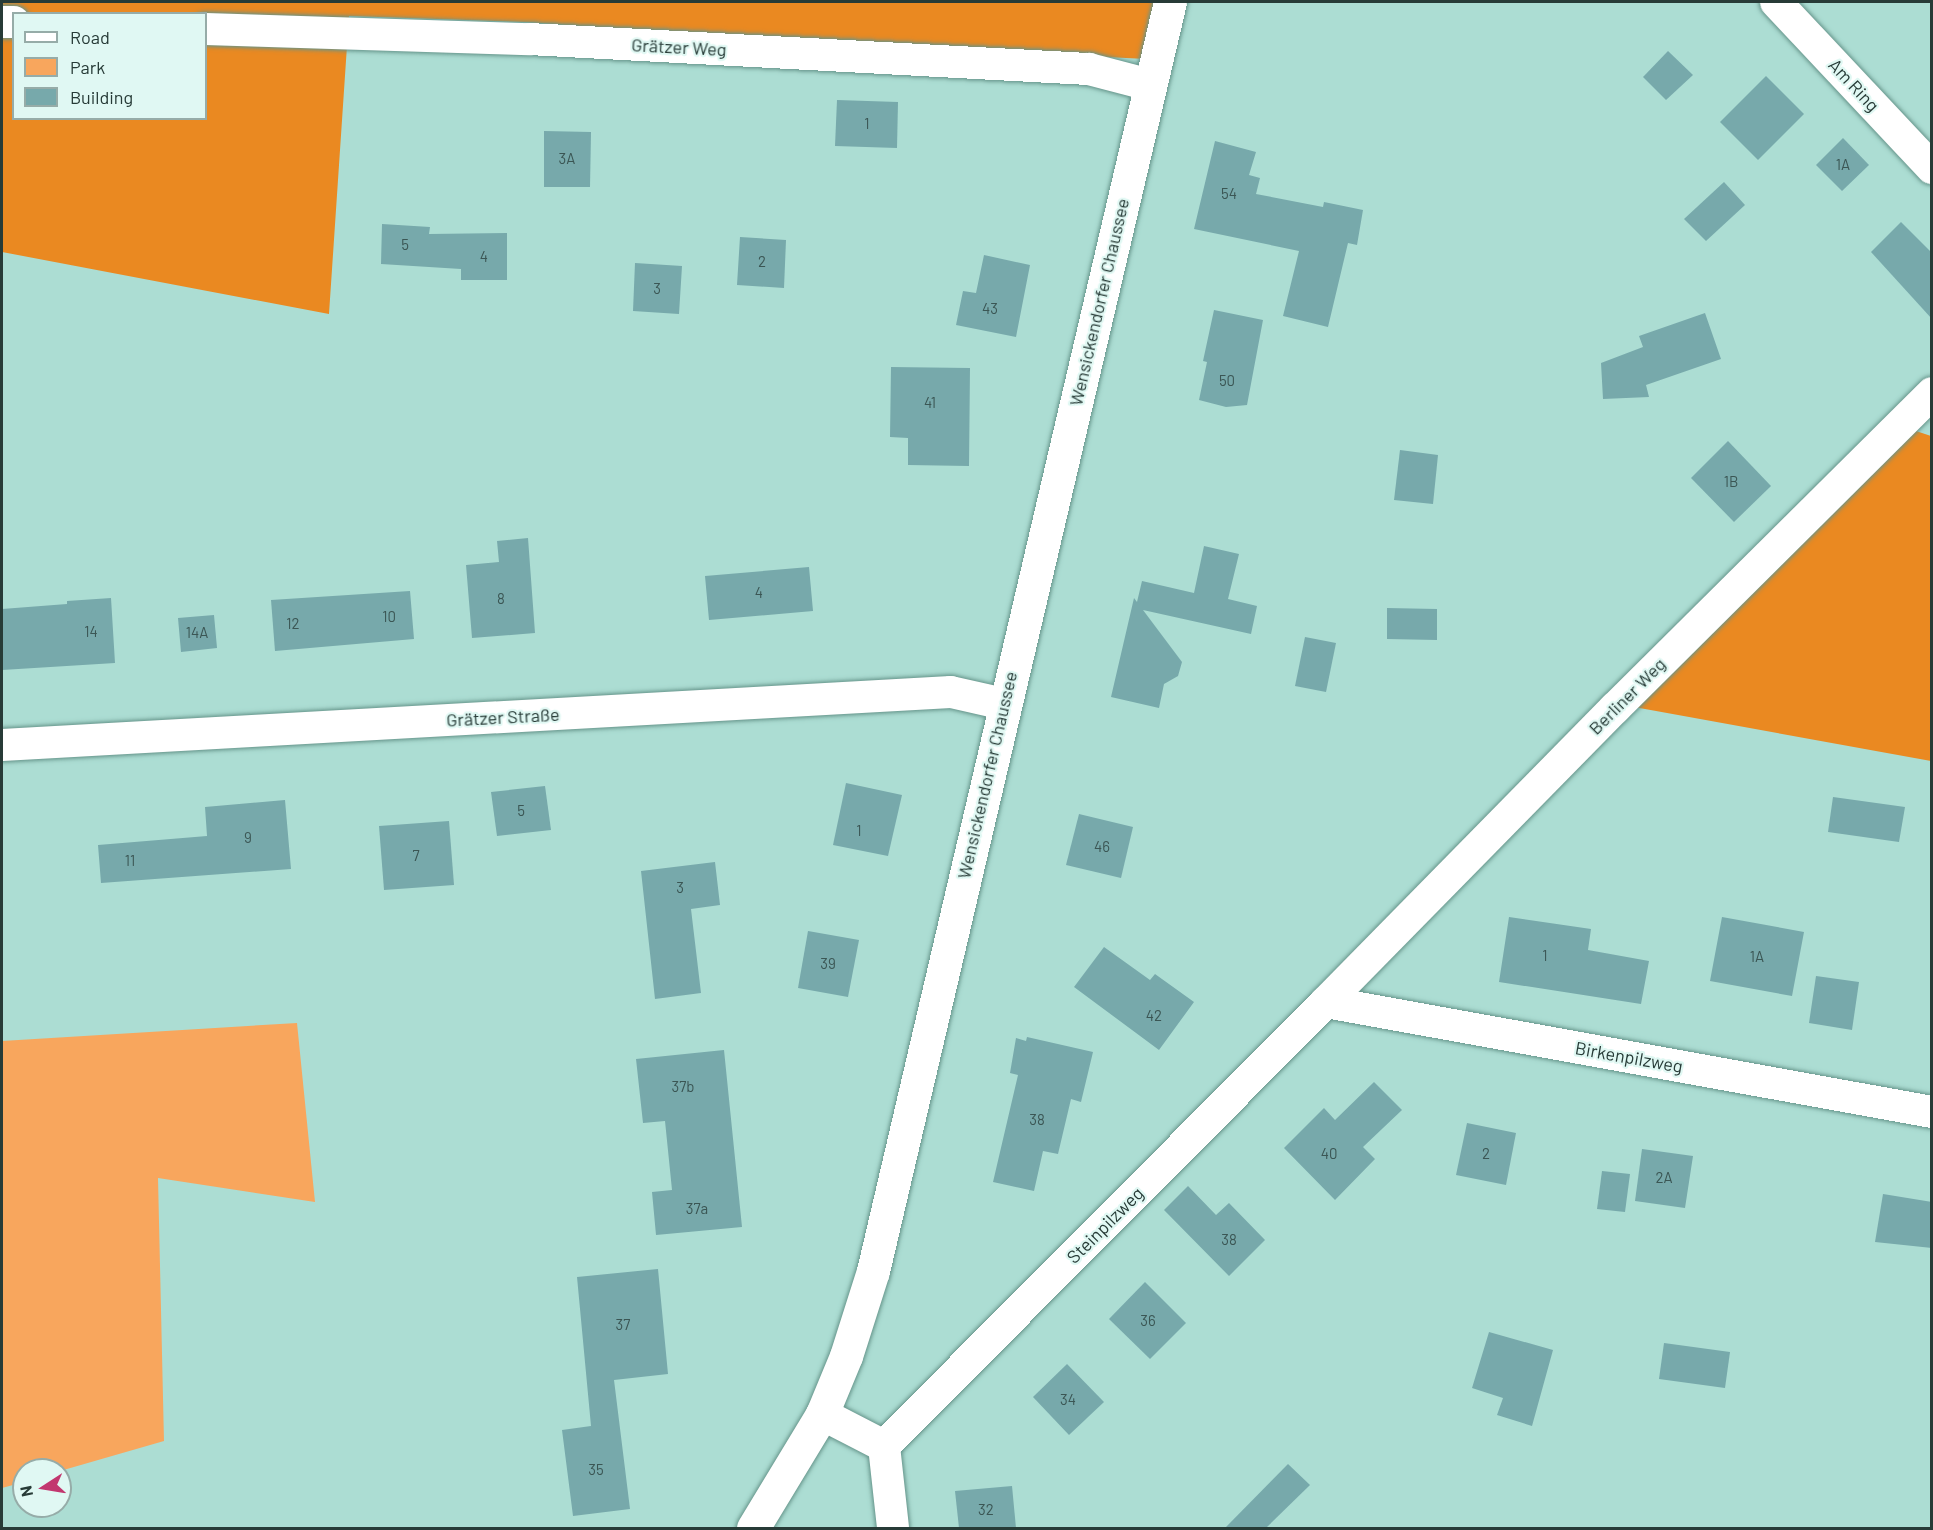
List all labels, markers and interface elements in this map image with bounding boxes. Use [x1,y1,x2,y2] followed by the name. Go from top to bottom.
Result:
[12,12,207,120] legend
[70,26,110,48] text: Road
[631,34,727,60] street label: Grätzer Weg
[1824,54,1884,116] street label: Am Ring
[70,56,105,78] text: Park
[70,86,133,108] text: Building
[864,115,870,133] house number: 1
[559,150,575,168] house number: 3A
[1836,156,1850,174] house number: 1A
[1221,185,1237,203] house number: 54
[1065,196,1133,408] street label: Wensickendorfer Chaussee
[401,236,409,254] house number: 5
[480,248,488,266] house number: 4
[758,253,766,271] house number: 2
[653,280,661,298] house number: 3
[982,300,998,318] house number: 43
[1219,372,1235,390] house number: 50
[924,394,936,412] house number: 41
[1724,473,1738,491] house number: 1B
[755,584,763,602] house number: 4
[497,590,505,608] house number: 8
[382,608,396,626] house number: 10
[286,615,300,633] house number: 12
[84,623,98,641] house number: 14
[186,624,208,642] house number: 14A
[1584,653,1670,739] street label: Berliner Weg
[953,669,1021,881] street label: Wensickendorfer Chaussee
[446,703,560,731] street label: Grätzer Straße
[517,802,525,820] house number: 5
[856,822,862,840] house number: 1
[244,829,252,847] house number: 9
[1094,838,1110,856] house number: 46
[412,847,420,865] house number: 7
[125,852,135,870] house number: 11
[676,879,684,897] house number: 3
[1542,947,1548,965] house number: 1
[1750,948,1764,966] house number: 1A
[820,955,836,973] house number: 39
[1146,1007,1162,1025] house number: 42
[1573,1037,1685,1077] street label: Birkenpilzweg
[671,1078,695,1096] house number: 37b
[1029,1111,1045,1129] house number: 38
[1321,1145,1337,1163] house number: 40
[1482,1145,1490,1163] house number: 2
[1655,1169,1673,1187] house number: 2A
[1062,1182,1148,1268] street label: Steinpilzweg
[686,1200,708,1218] house number: 37a
[1221,1231,1237,1249] house number: 38
[1140,1312,1156,1330] house number: 36
[616,1316,630,1334] house number: 37
[1060,1391,1076,1409] house number: 34
[12,1458,72,1518] north arrow
[588,1461,604,1479] house number: 35
[15,1484,36,1499] text: N
[978,1501,994,1519] house number: 32

